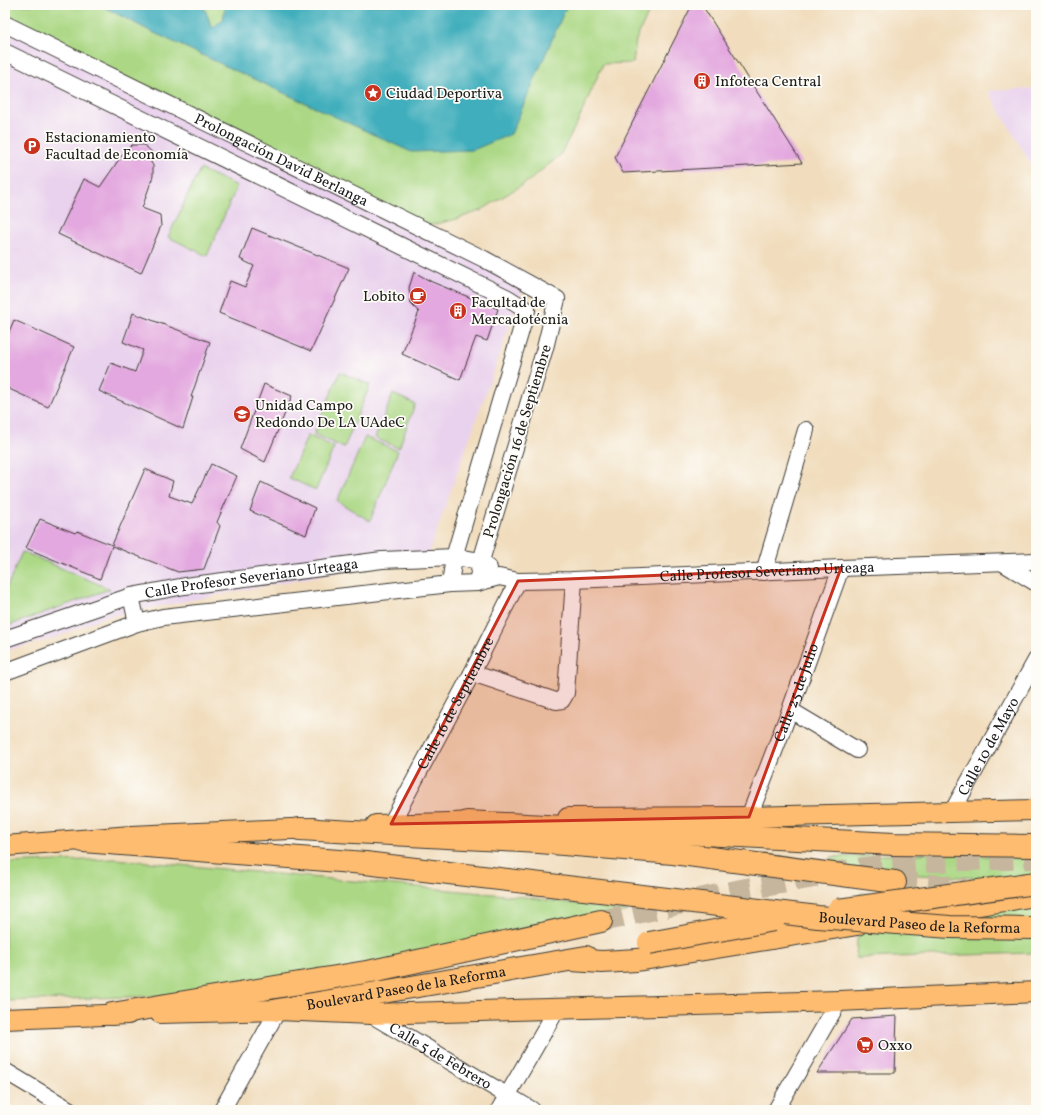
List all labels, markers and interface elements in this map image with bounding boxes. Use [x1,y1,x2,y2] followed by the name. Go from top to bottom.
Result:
[692,71,712,91] building icon: Infoteca Central
[715,72,821,93] place label: Infoteca Central
[363,83,383,103] place icon: Ciudad Deportiva
[386,84,502,105] place label: Ciudad Deportiva
[190,109,371,213] street label: Prolongación David Berlanga
[45,128,188,166] place label: Estacionamiento Facultad de Economía
[22,136,42,156] parking icon: Estacionamiento Facultad de Economía
[408,286,428,306] cafe icon: Lobito
[363,287,405,308] place label: Lobito
[471,293,569,331] place label: Facultad de Mercadotécnia
[448,301,468,321] building icon: Facultad de Mercadotécnia
[479,342,558,541] street label: Prolongación 16 de Septiembre
[255,396,405,434] place label: Unidad Campo Redondo De LA UAdeC
[232,404,252,424] school or university icon: Unidad Campo Redondo De LA UAdeC
[143,554,360,605] street label: Calle Profesor Severiano Urteaga
[659,558,875,588] street label: Calle Profesor Severiano Urteaga
[413,634,500,774] street label: Calle 16 de Septiembre
[770,641,825,746] street label: Calle 25 de Julio
[954,694,1025,800] street label: Calle 10 de Mayo
[818,908,1021,940] street label: Boulevard Paseo de la Reforma
[305,962,508,1017] street label: Boulevard Paseo de la Reforma
[385,1018,495,1096] street label: Calle 5 de Febrero
[855,1035,875,1055] supermarket icon: Oxxo
[878,1036,912,1057] place label: Oxxo

